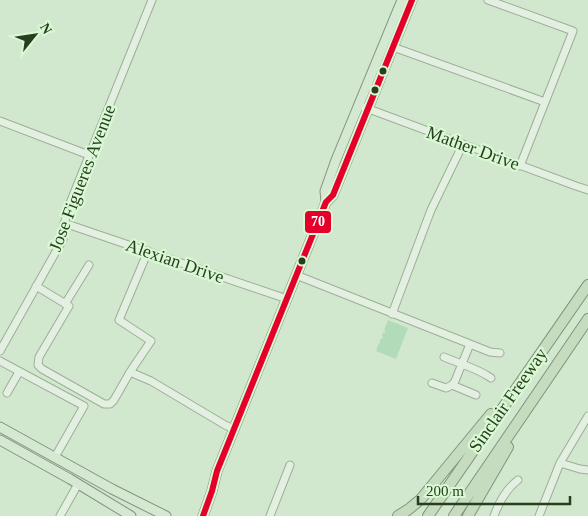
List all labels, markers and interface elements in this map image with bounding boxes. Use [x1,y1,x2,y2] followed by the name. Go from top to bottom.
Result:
[10,10,60,60] north arrow
[37,21,55,37] text: N
[378,66,388,76] unlabelled marker
[370,85,380,95] unlabelled marker
[45,102,119,254] street label: Jose Figueres Avenue
[424,122,522,174] street label: Mather Drive
[304,210,332,234] line badge: 70
[311,214,325,229] text: 70
[123,235,227,287] street label: Alexian Drive
[297,256,307,266] unlabelled marker
[465,344,551,456] street label: Sinclair Freeway
[418,474,570,506] scale bar
[426,483,464,499] text: 200 m

